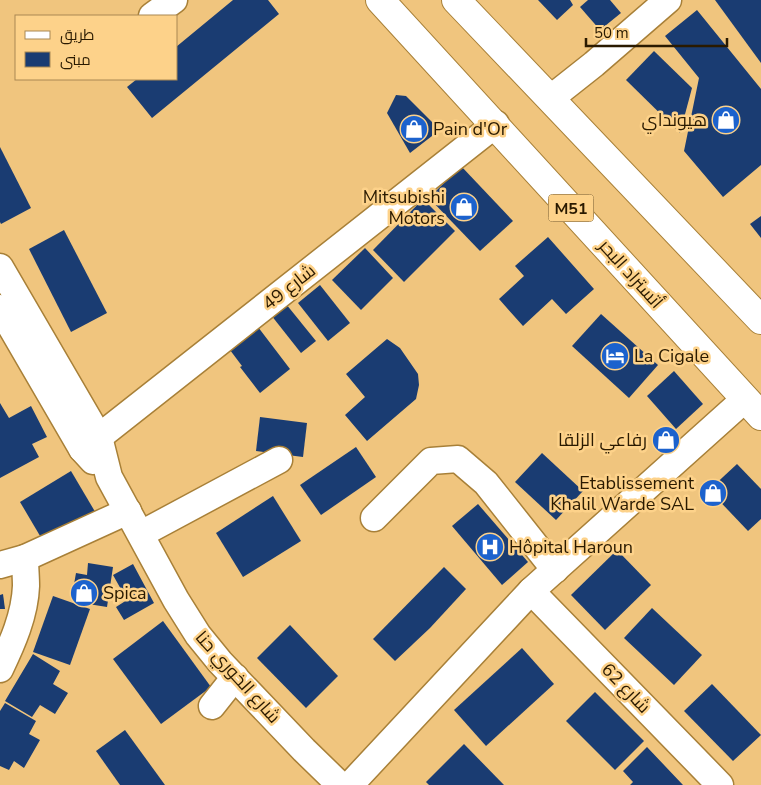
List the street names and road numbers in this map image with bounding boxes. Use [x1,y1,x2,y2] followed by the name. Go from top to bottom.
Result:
[548,194,594,222] road number: M51
[593,234,669,314] street label: أتستراد البحر
[258,259,320,315] street label: شارع 49
[189,626,286,730] street label: شارع الخوري حنا
[596,658,656,718] street label: شارع 62

